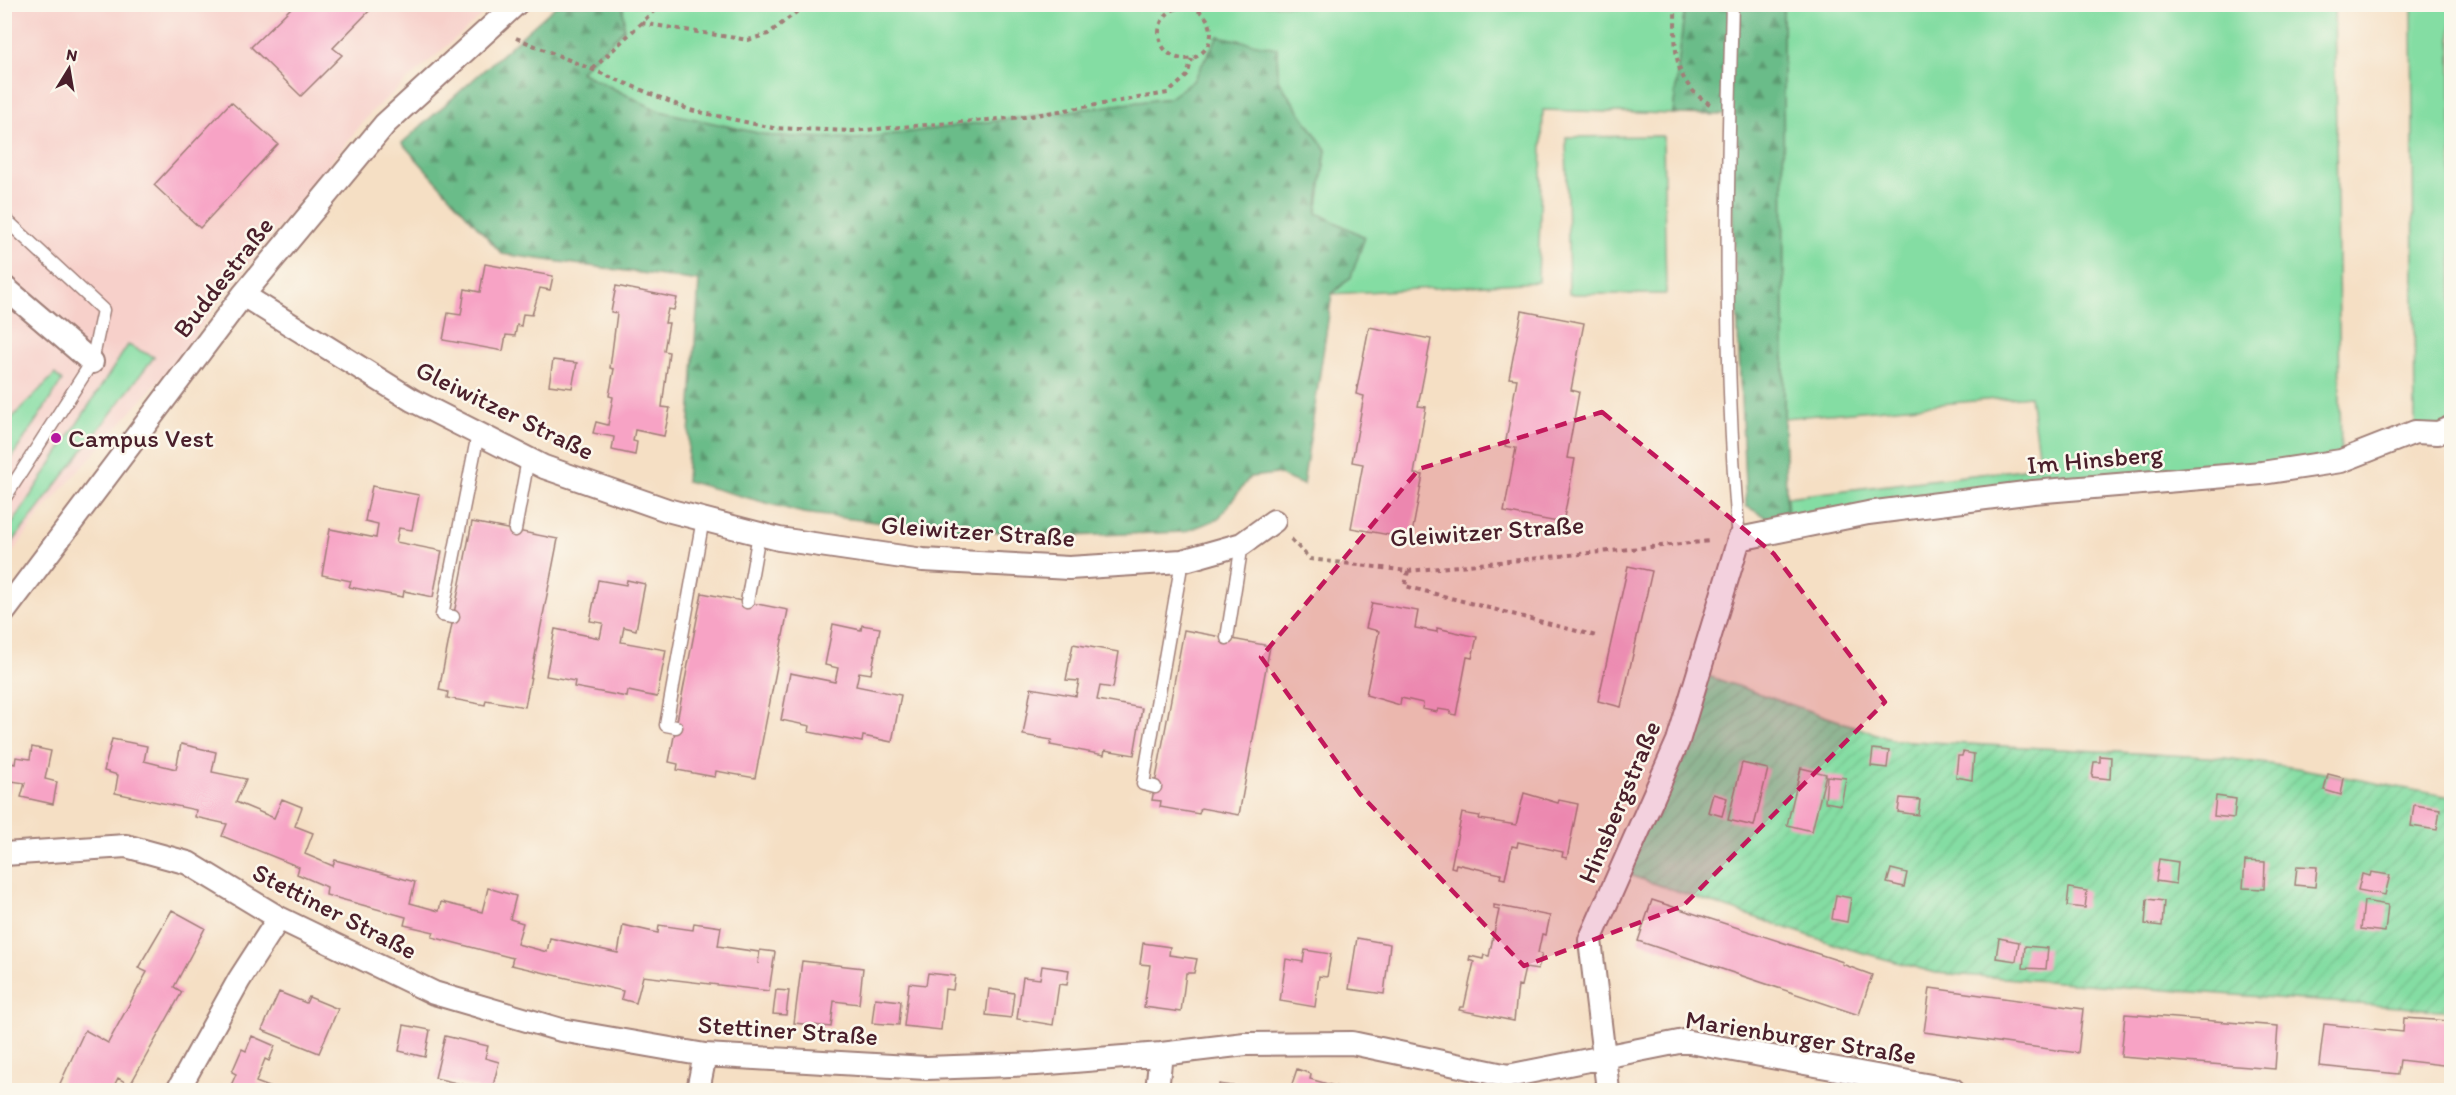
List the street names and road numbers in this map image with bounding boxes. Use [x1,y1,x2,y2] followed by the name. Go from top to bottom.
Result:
[166,210,280,344] street label: Buddestraße
[411,353,599,467] street label: Gleiwitzer Straße
[2026,437,2165,481] street label: Im Hinsberg
[880,508,1076,554] street label: Gleiwitzer Straße
[1389,508,1585,554] street label: Gleiwitzer Straße
[1570,716,1668,888] street label: Hinsbergstraße
[247,856,423,966] street label: Stettiner Straße
[1683,1003,1919,1071] street label: Marienburger Straße
[697,1008,879,1052] street label: Stettiner Straße

